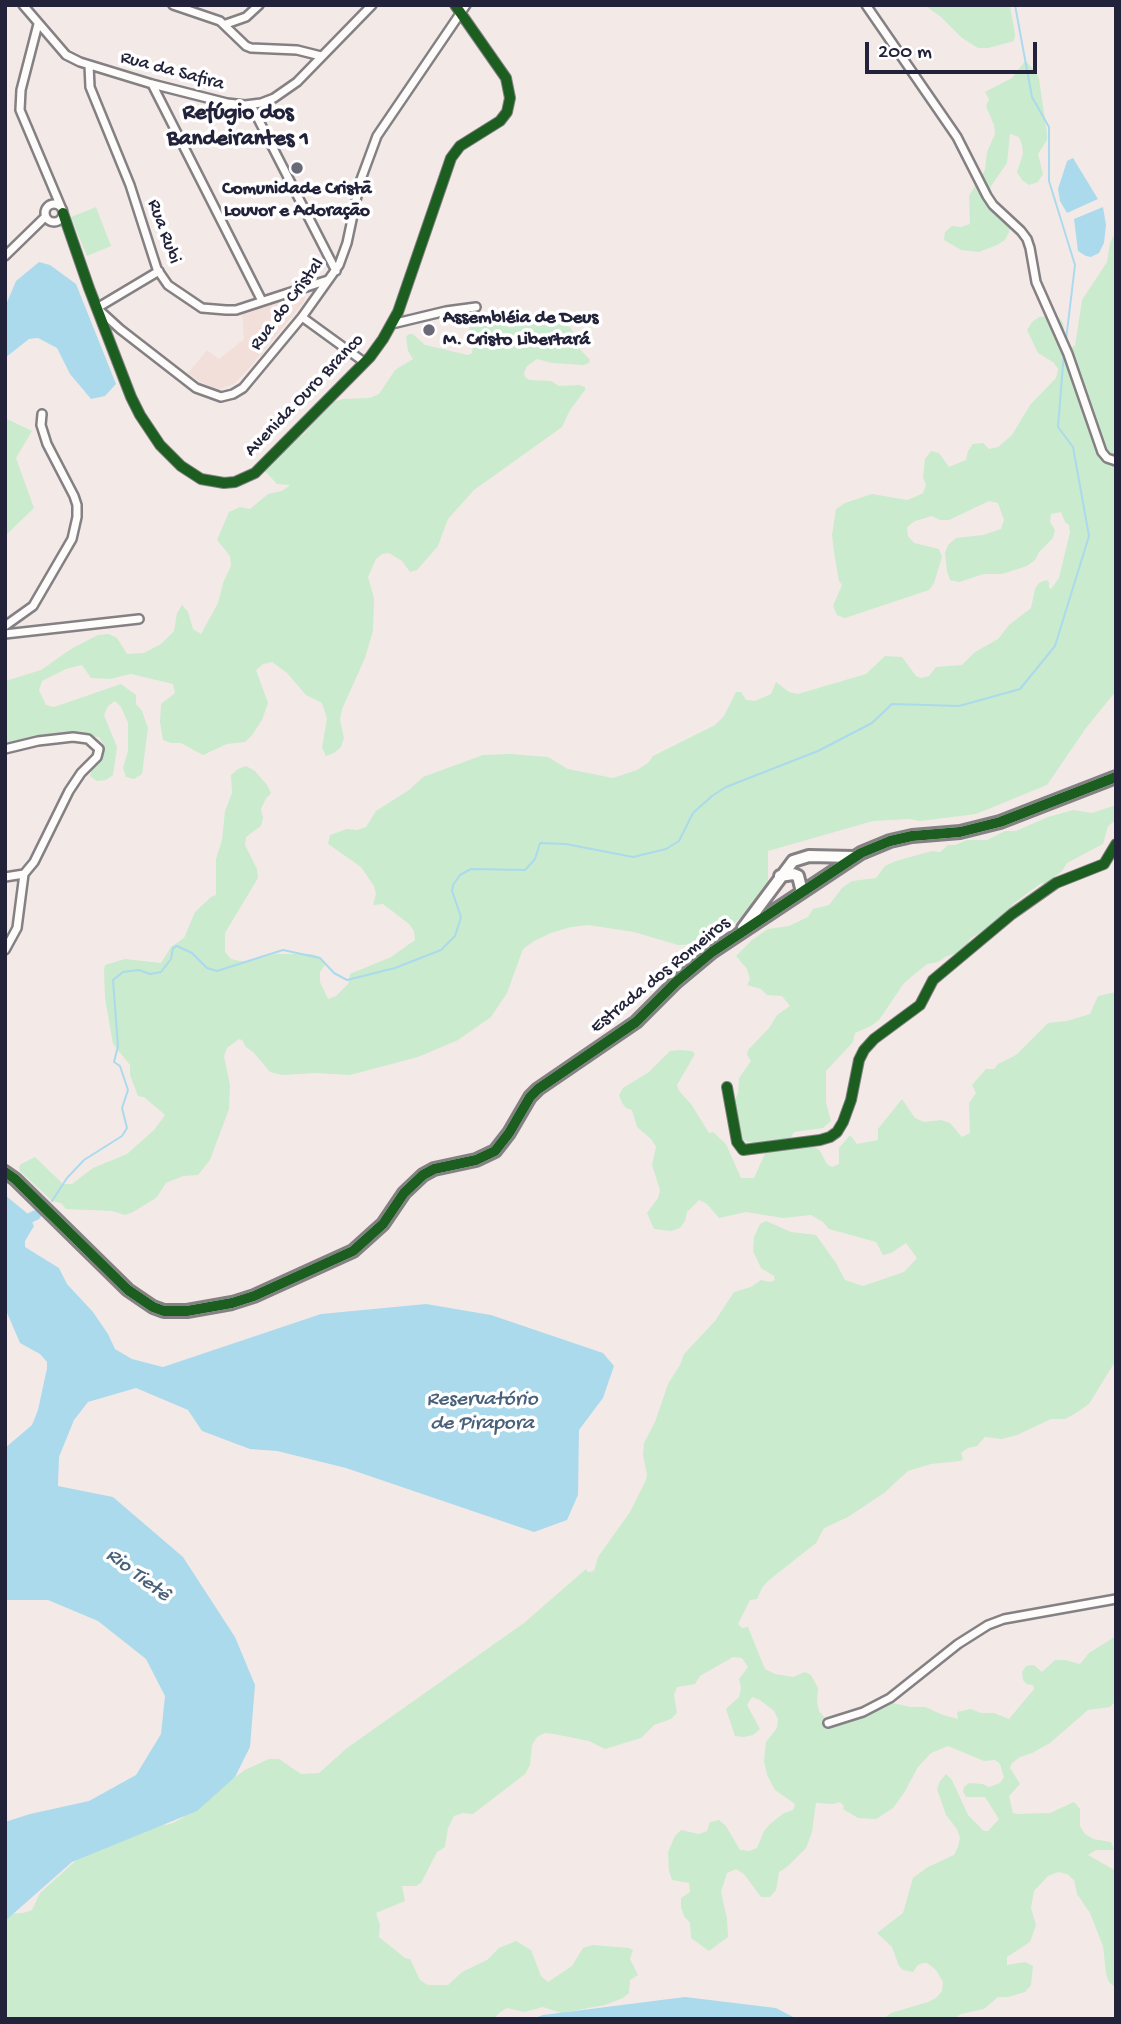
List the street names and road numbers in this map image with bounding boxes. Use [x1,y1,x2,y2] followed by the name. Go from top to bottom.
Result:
[118,47,226,97] street label: Rua da Safira
[141,197,185,267] street label: Rua Rubi
[246,254,330,356] street label: Rua do Cristal
[240,330,370,462] street label: Avenida Ouro Branco
[586,913,736,1039] street label: Estrada dos Romeiros

